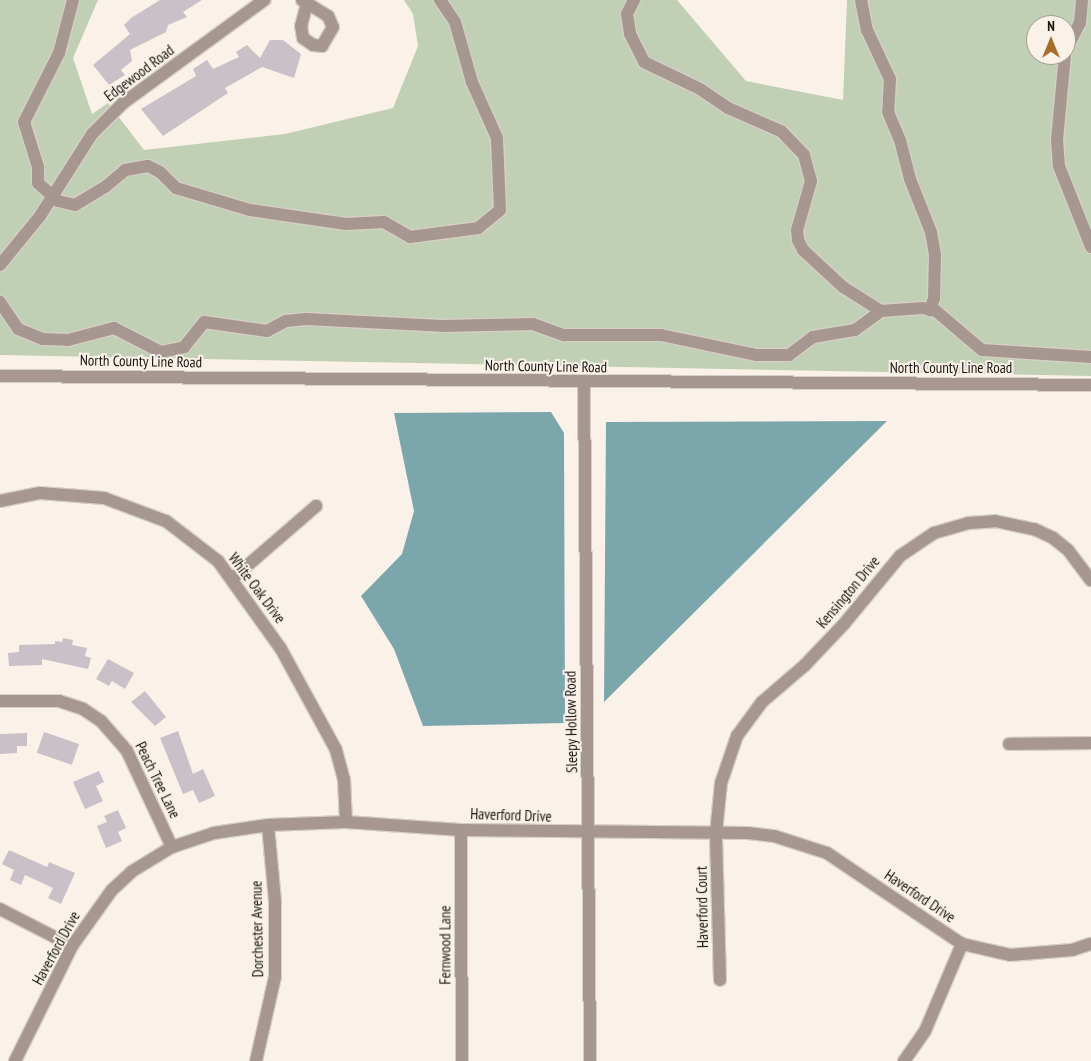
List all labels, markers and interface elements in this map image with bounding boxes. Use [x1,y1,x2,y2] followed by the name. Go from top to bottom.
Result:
[1026,15,1076,65] north arrow
[1047,17,1055,35] text: N
[101,41,177,105] street label: Edgewood Road
[79,351,203,371] street label: North County Line Road
[484,356,608,376] street label: North County Line Road
[890,359,1012,377] street label: North County Line Road
[225,549,289,627] street label: White Oak Drive
[813,552,883,632] street label: Kensington Drive
[561,670,581,774] street label: Sleepy Hollow Road
[132,739,184,821] street label: Peach Tree Lane
[470,805,552,825] street label: Haverford Drive
[692,866,712,948] street label: Haverford Court
[881,866,959,926] street label: Haverford Drive
[247,880,267,978] street label: Dorchester Avenue
[436,905,454,985] street label: Fernwood Lane
[28,908,84,988] street label: Haverford Drive

